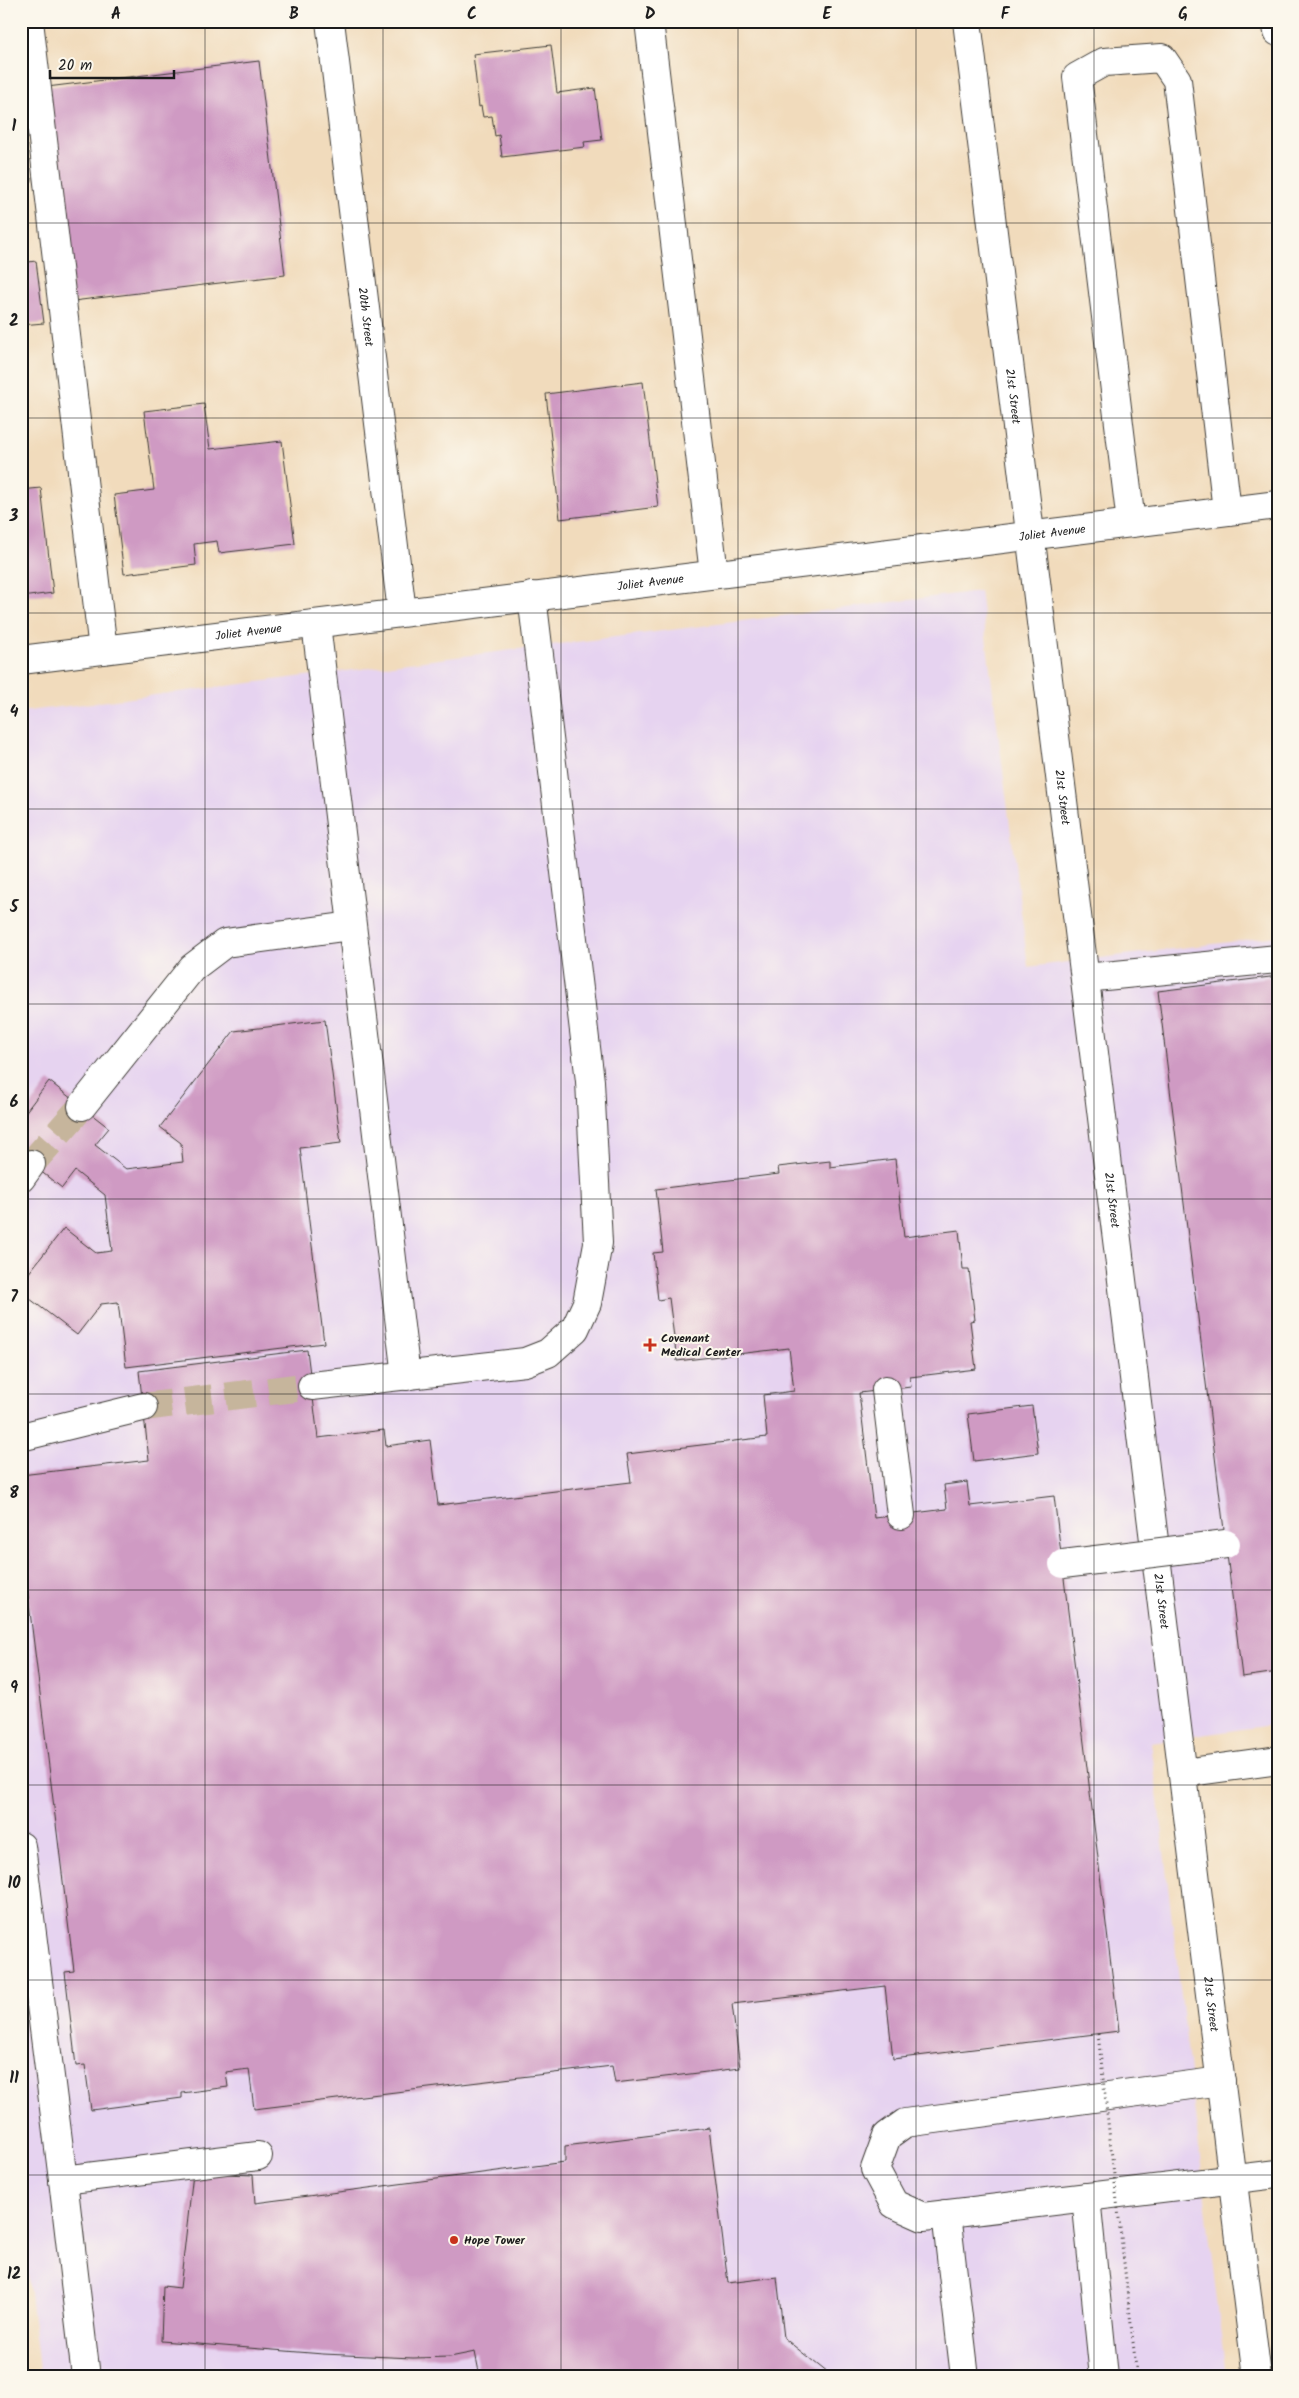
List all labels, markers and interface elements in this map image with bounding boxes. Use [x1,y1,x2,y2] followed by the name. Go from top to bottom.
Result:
[111,2,121,27] text: A
[289,2,299,27] text: B
[467,2,477,27] text: C
[645,2,656,27] text: D
[823,2,833,27] text: E
[1001,2,1011,27] text: F
[1178,2,1188,27] text: G
[50,48,174,80] scale bar
[58,54,92,78] text: 20 m
[12,114,17,139] text: 1
[353,286,379,348] street label: 20th Street
[9,309,19,334] text: 2
[1000,367,1026,425] street label: 21st Street
[9,504,19,529] text: 3
[1018,520,1087,547] street label: Joliet Avenue
[616,569,685,596] street label: Joliet Avenue
[214,619,283,646] street label: Joliet Avenue
[10,700,19,725] text: 4
[1049,768,1075,826] street label: 21st Street
[9,895,20,920] text: 5
[10,1090,19,1115] text: 6
[1099,1171,1125,1229] street label: 21st Street
[10,1285,18,1310] text: 7
[661,1329,741,1362] place label: Covenant Medical Center
[643,1338,657,1352] marker: Covenant Medical Center
[9,1481,19,1506] text: 8
[1148,1572,1174,1630] street label: 21st Street
[10,1676,18,1701] text: 9
[7,1871,21,1896] text: 10
[1198,1975,1223,2033] street label: 21st Street
[9,2066,19,2091] text: 11
[464,2231,526,2250] place label: Hope Tower
[448,2234,460,2246] marker: Hope Tower
[7,2262,21,2287] text: 12

